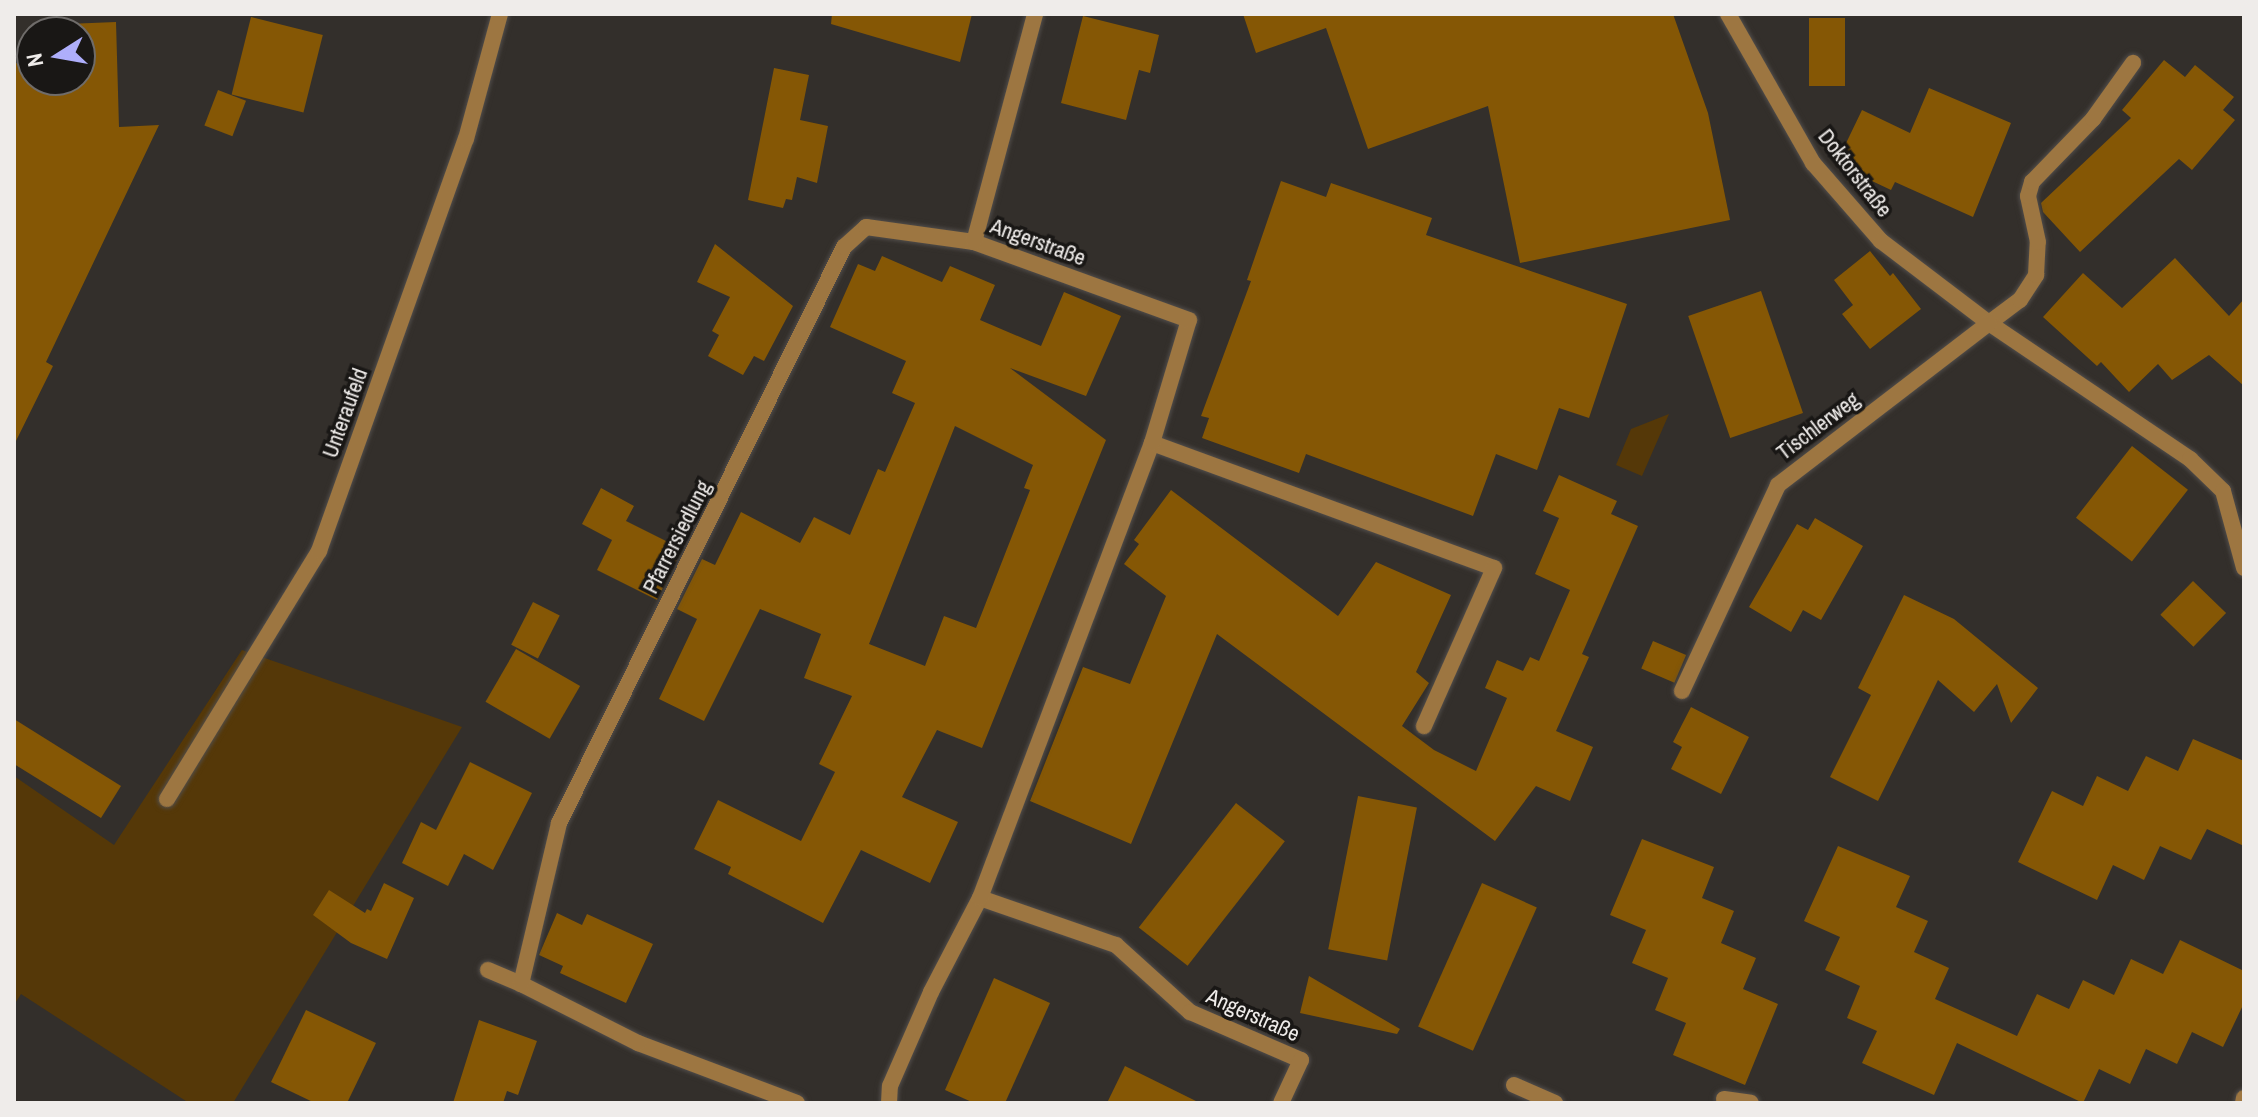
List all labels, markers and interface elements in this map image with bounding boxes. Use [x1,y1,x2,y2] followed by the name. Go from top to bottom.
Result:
[16,16,96,96] north arrow
[18,51,50,69] text: N
[1813,124,1897,222] street label: Doktorstraße
[987,213,1089,271] street label: Angerstraße
[317,365,373,461] street label: Unteraufeld
[1771,386,1865,466] street label: Tischlerweg
[637,476,717,598] street label: Pfarrersiedlung
[1202,983,1304,1047] street label: Angerstraße

